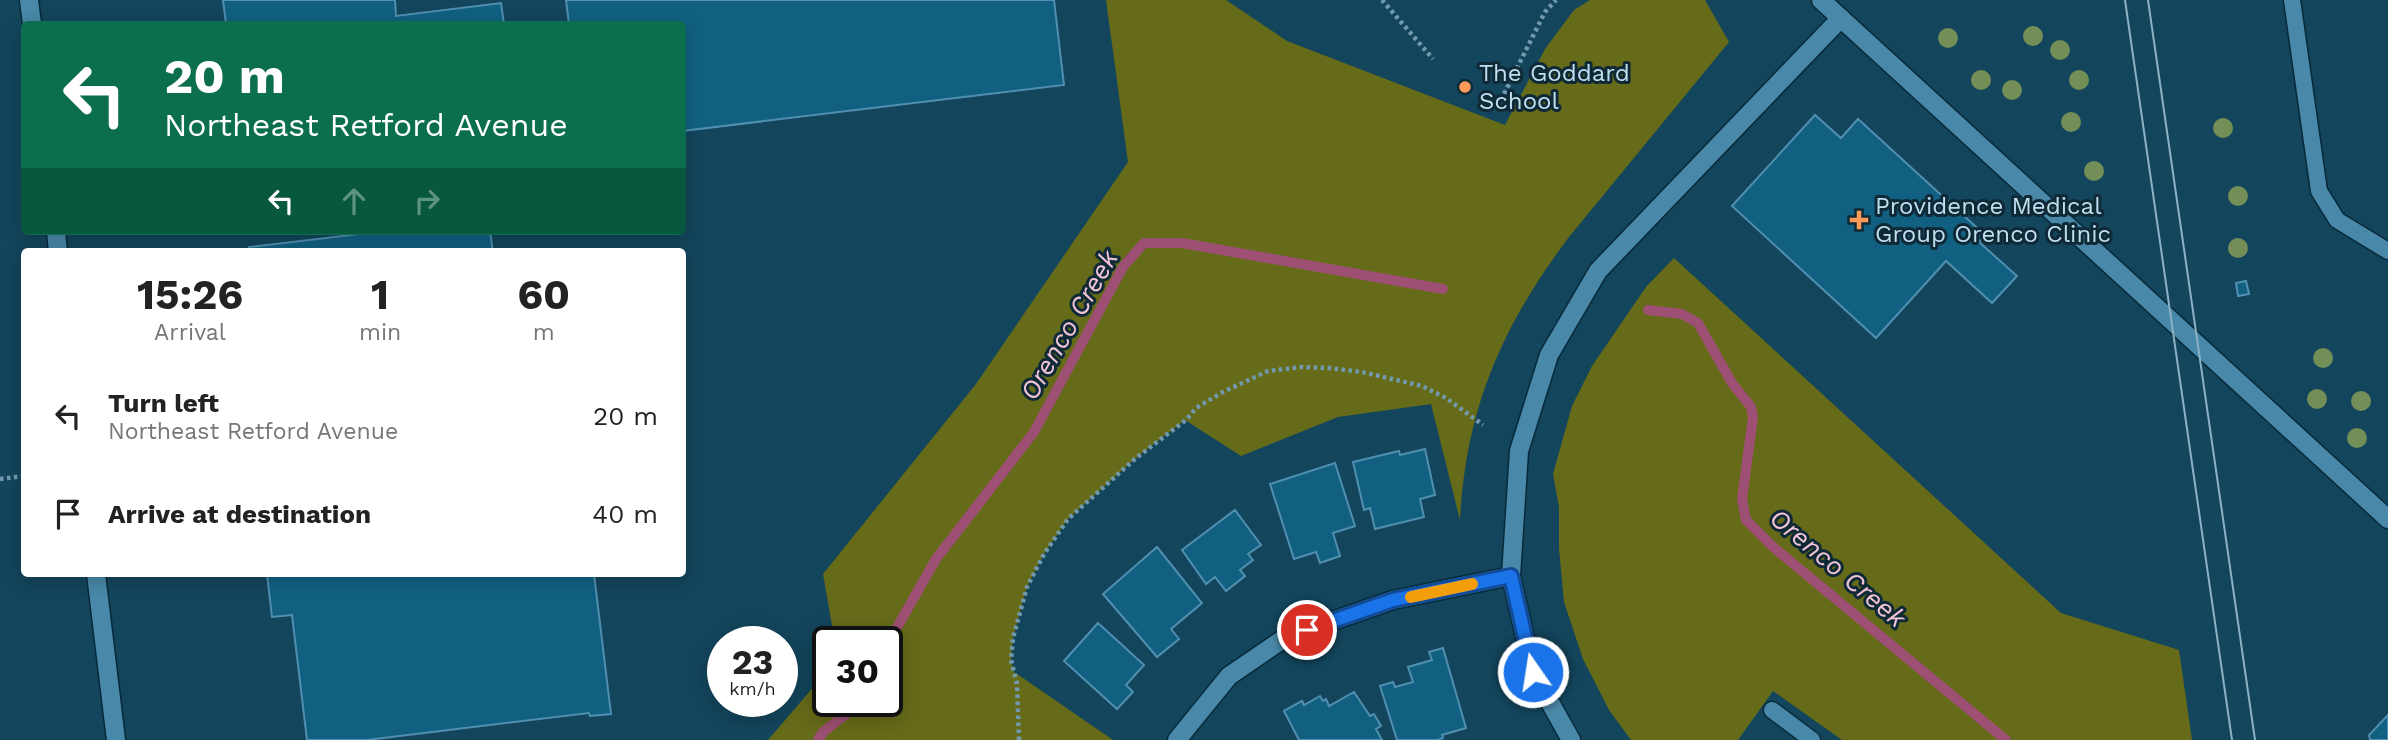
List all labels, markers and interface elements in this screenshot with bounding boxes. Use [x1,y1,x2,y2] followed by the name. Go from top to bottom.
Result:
[164,47,285,105] text: 20 m
[49,49,140,140] icon: left
[1479,59,1630,115] place label: The Goddard School
[1457,79,1473,95] marker: The Goddard School
[164,106,568,144] text: Northeast Retford Avenue
[262,182,300,220] icon: left
[335,182,373,220] icon: ahead
[408,182,446,220] icon: right
[1875,192,2111,248] place label: Providence Medical Group Orenco Clinic
[1849,210,1869,230] marker: Providence Medical Group Orenco Clinic
[1014,244,1124,405] water label: Orenco Creek
[137,270,243,319] text: 15:26
[371,270,389,319] text: 1
[517,270,570,319] text: 60
[154,319,226,346] text: Arrival
[359,319,401,346] text: min
[533,319,555,346] text: m
[108,388,219,418] text: Turn left
[49,397,87,435] icon: left
[593,401,658,431] text: 20 m
[108,418,398,445] text: Northeast Retford Avenue
[49,495,87,533] icon: arrive
[108,499,371,529] text: Arrive at destination
[592,499,658,529] text: 40 m
[1764,502,1913,634] water label: Orenco Creek
[1277,600,1337,660] pin
[1288,611,1326,649] icon: arrive
[812,626,903,717] speed limit sign: 30
[1496,635,1570,709] position arrow
[732,641,773,683] text: 23
[729,678,776,699] text: km/h

